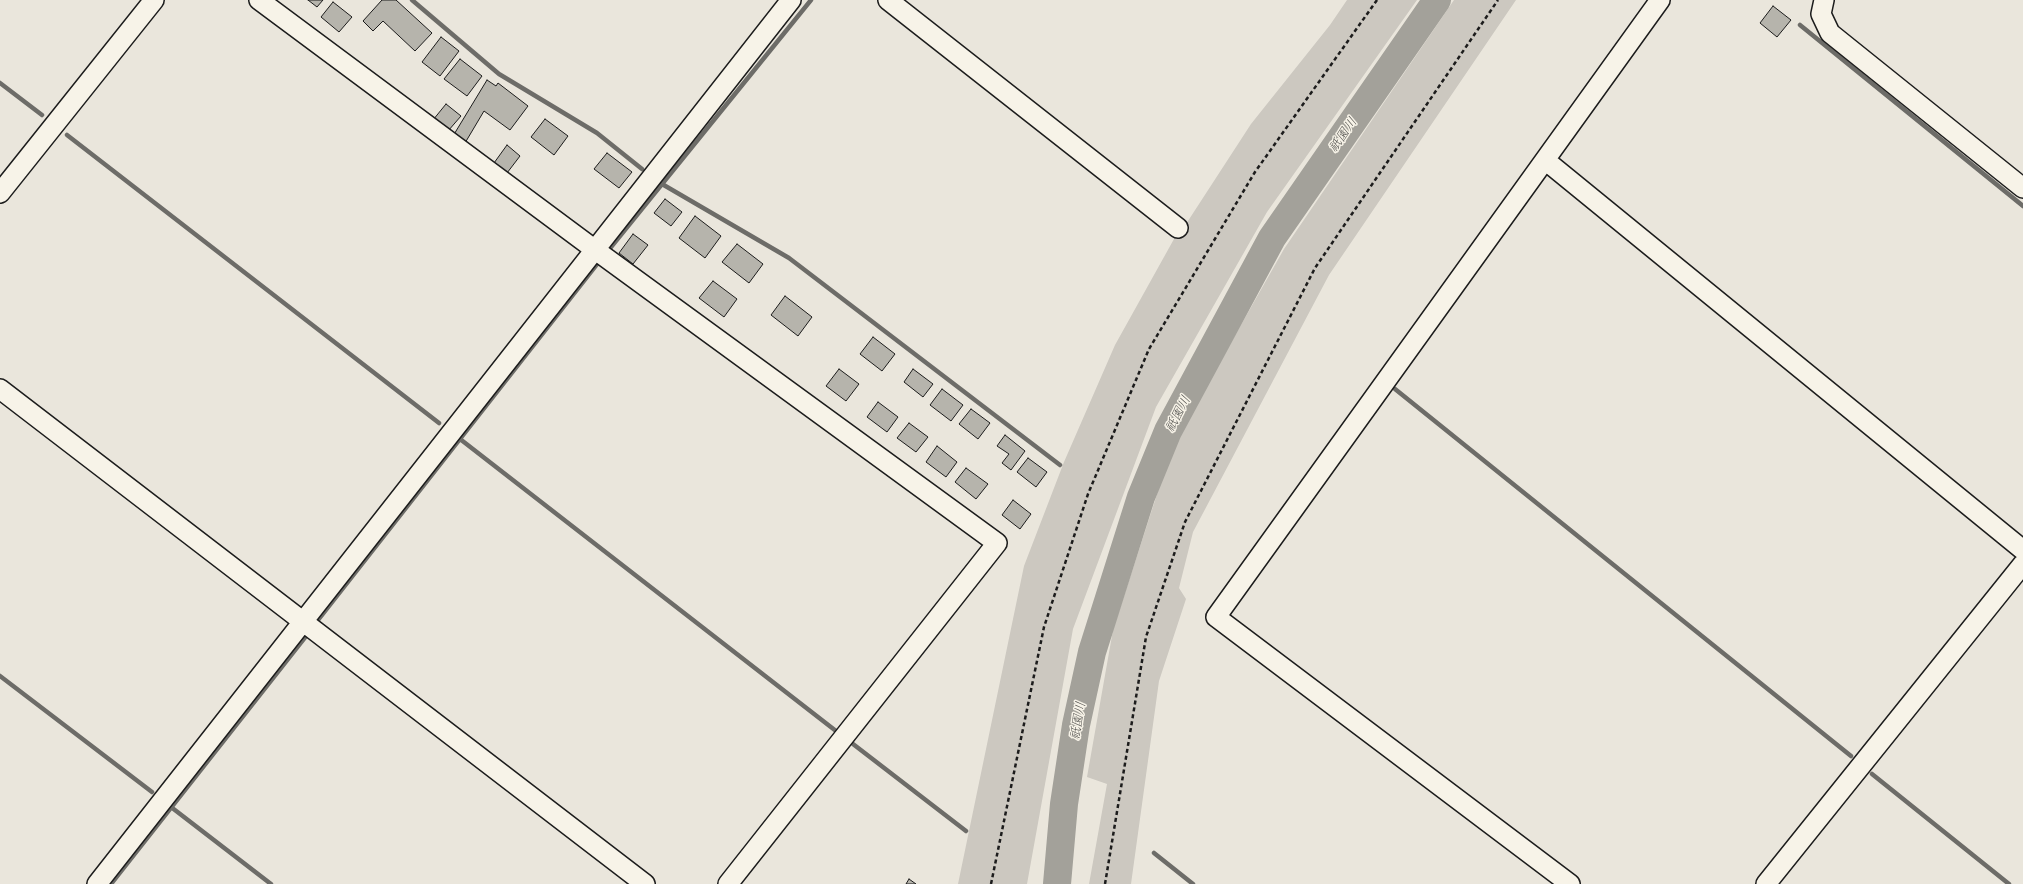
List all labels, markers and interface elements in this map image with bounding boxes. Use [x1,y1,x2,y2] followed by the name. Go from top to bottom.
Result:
[1325,115,1361,155] water label: 祇園川
[1162,393,1194,435] water label: 祇園川
[1067,700,1089,742] water label: 祇園川

